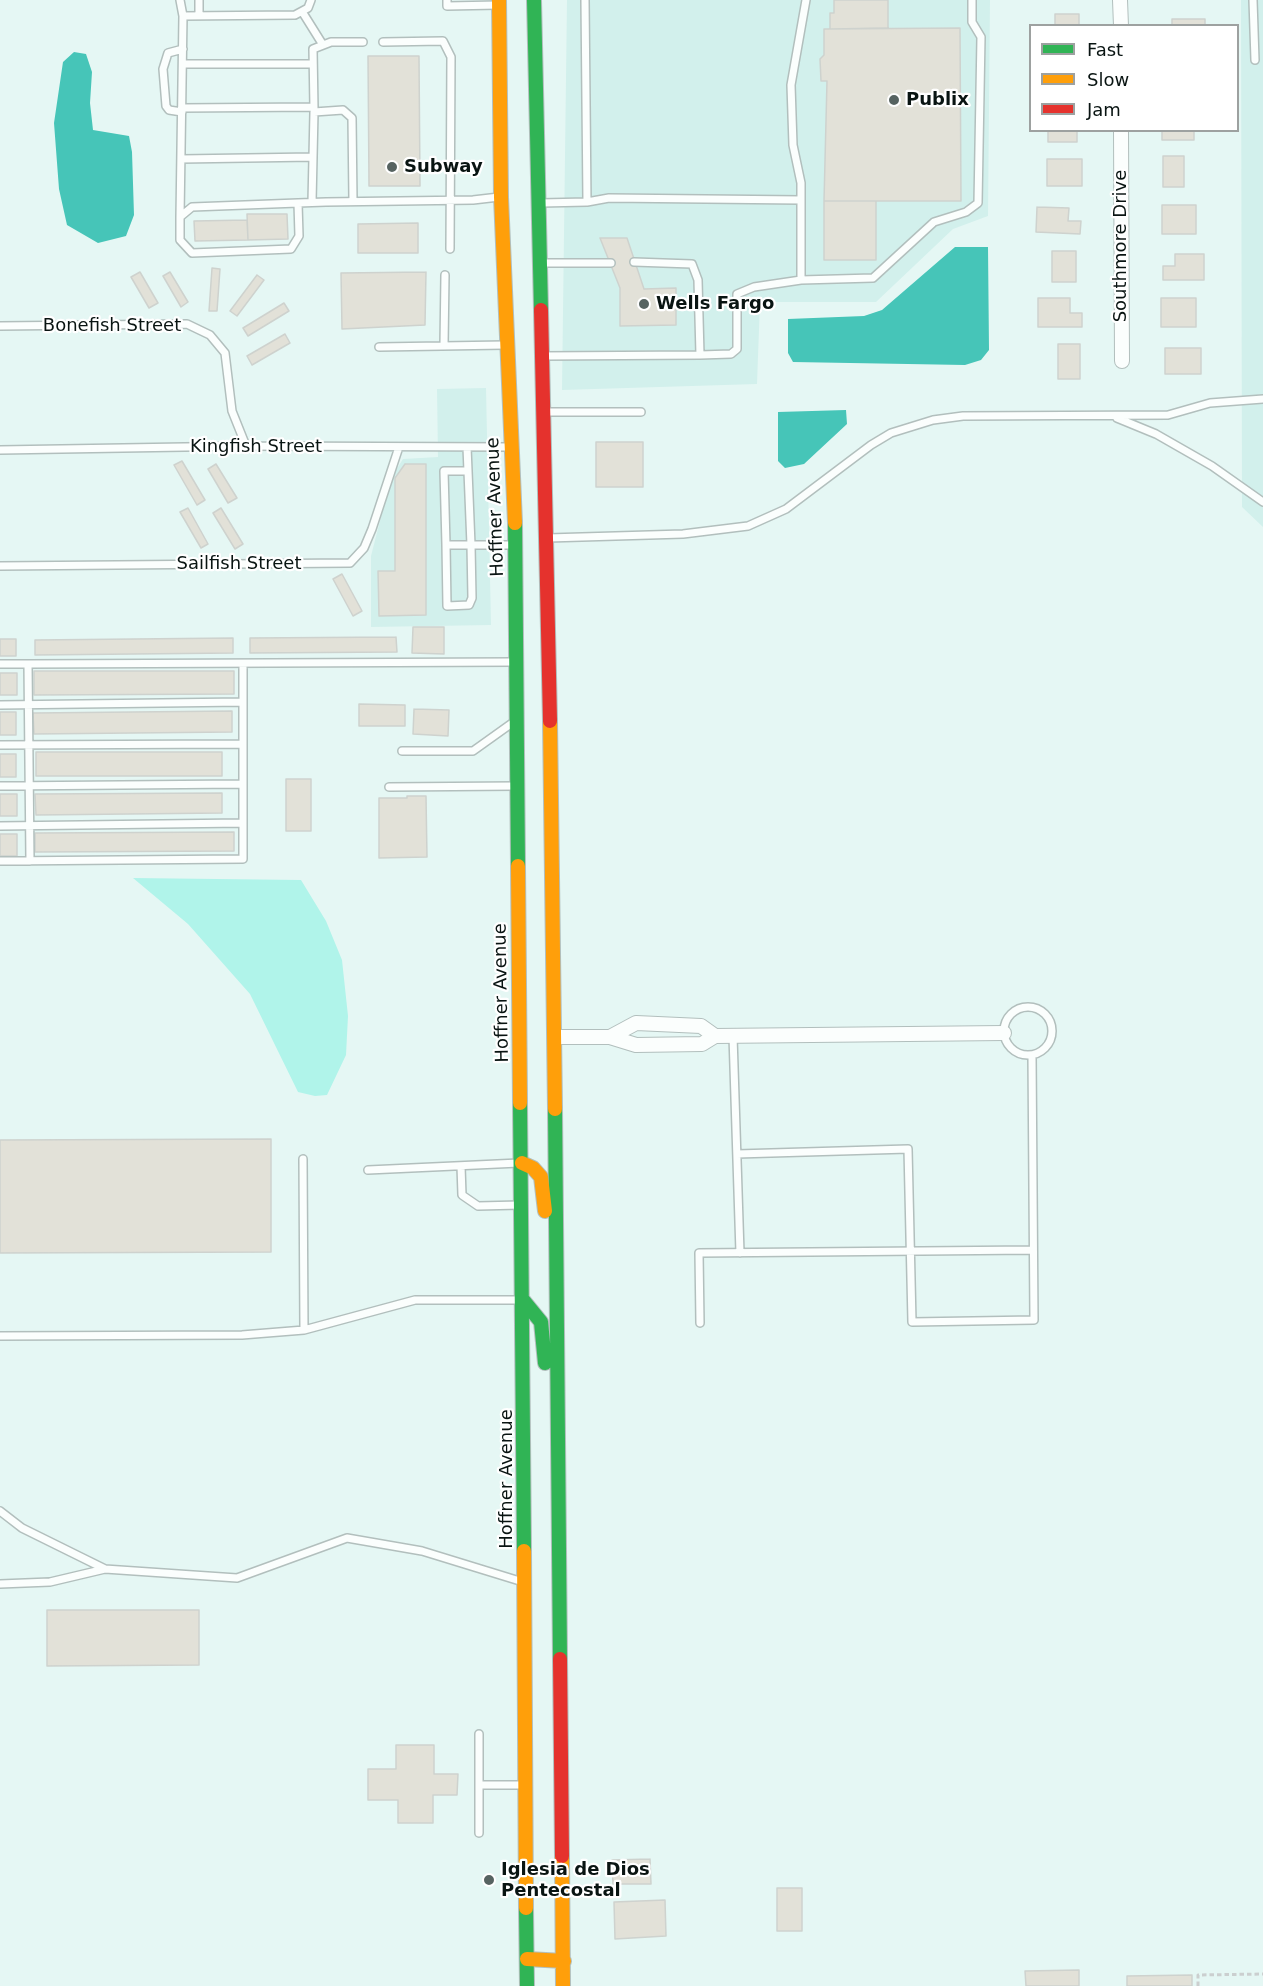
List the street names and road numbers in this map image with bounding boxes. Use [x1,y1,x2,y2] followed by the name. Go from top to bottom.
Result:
[1110,170,1132,322] street label: Southmore Drive
[43,315,181,337] street label: Bonefish Street
[190,436,322,458] street label: Kingfish Street
[483,437,509,577] street label: Hoffner Avenue
[177,553,301,575] street label: Sailfish Street
[490,923,514,1063] street label: Hoffner Avenue
[496,1409,518,1549] street label: Hoffner Avenue

